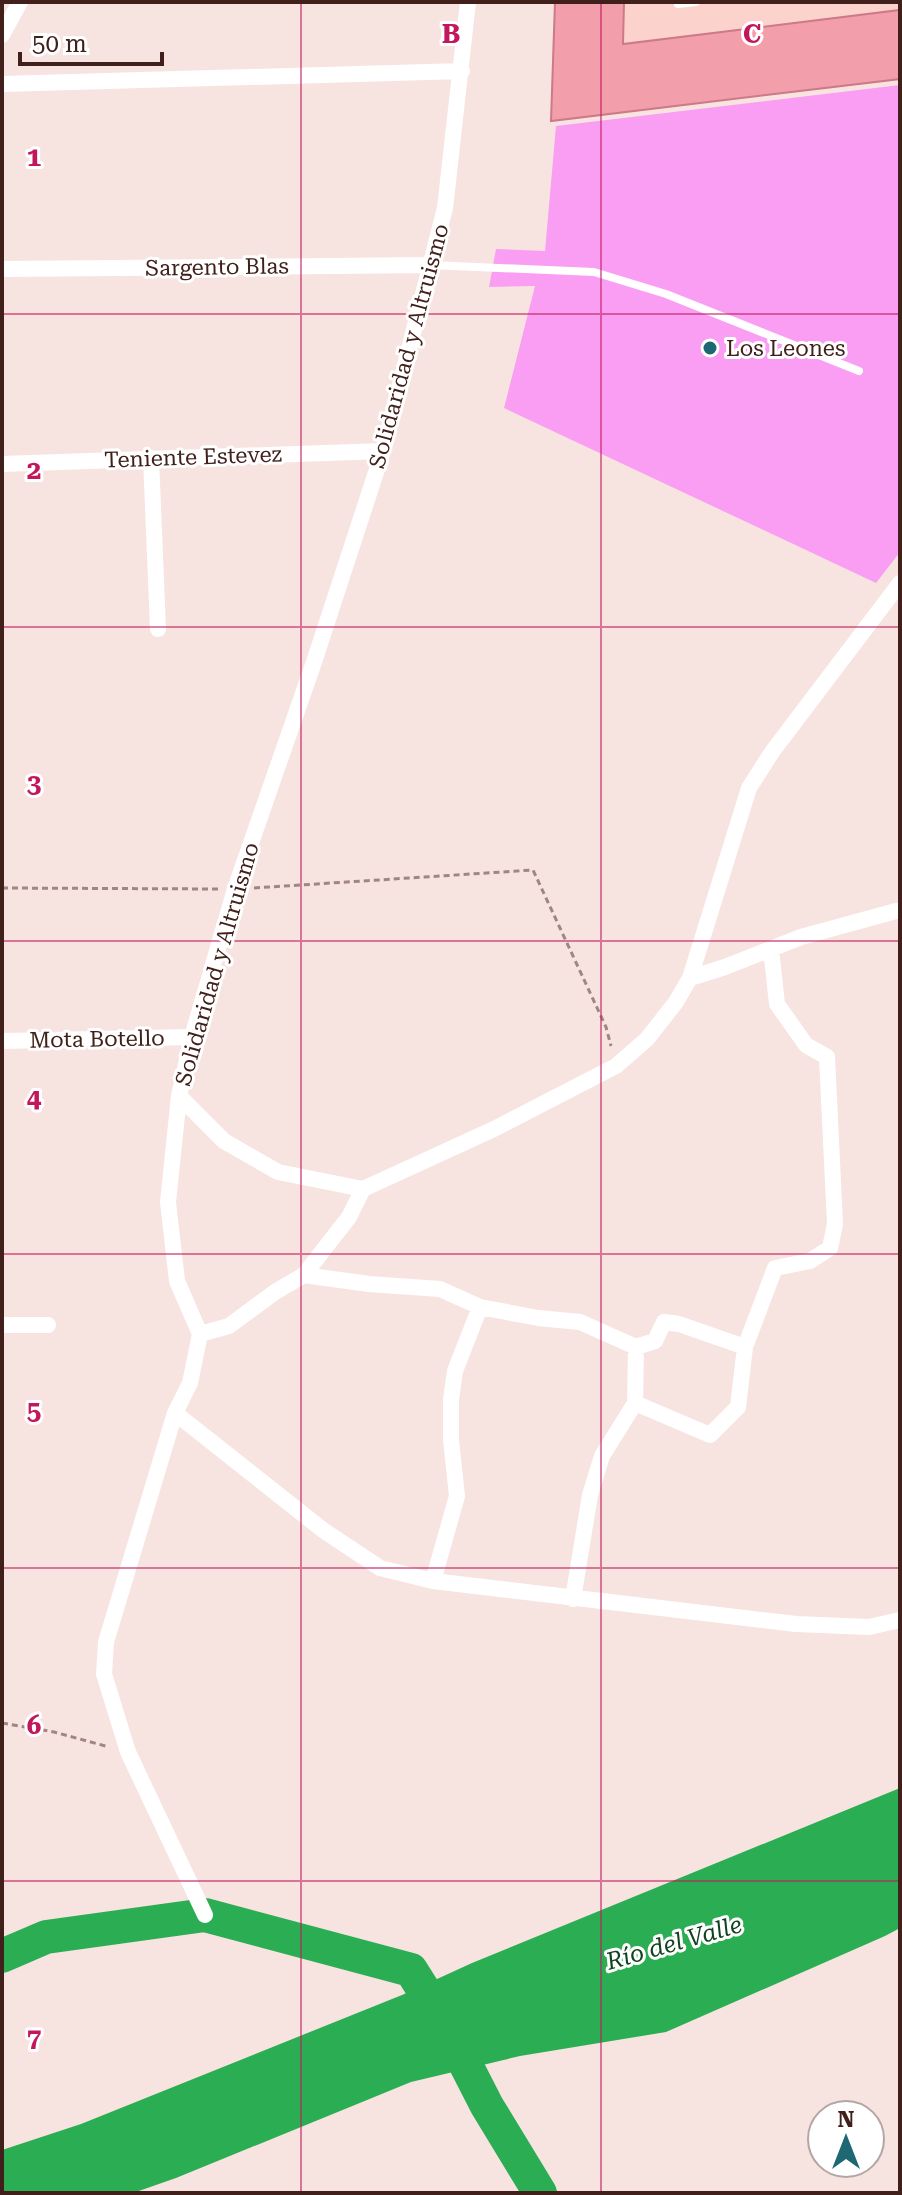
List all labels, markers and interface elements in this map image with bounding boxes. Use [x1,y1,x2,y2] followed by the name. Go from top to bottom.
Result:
[20,16,162,66] scale bar
[442,19,460,49] text: B
[743,19,761,49] text: C
[32,30,87,58] text: 50 m
[27,142,41,172] text: 1
[364,221,454,471] street label: Solidaridad y Altruismo
[145,253,289,281] street label: Sargento Blas
[726,336,845,361] place label: Los Leones
[701,339,719,357] marker: Los Leones
[104,441,282,473] street label: Teniente Estevez
[27,455,41,485] text: 2
[27,769,41,799] text: 3
[170,839,264,1089] street label: Solidaridad y Altruismo
[29,1025,165,1053] street label: Mota Botello
[27,1083,42,1113] text: 4
[27,1396,41,1426] text: 5
[27,1710,41,1740] text: 6
[602,1910,745,1976] water label: Río del Valle
[27,2023,41,2053] text: 7
[806,2099,886,2179] north arrow
[838,2107,855,2132] text: N

